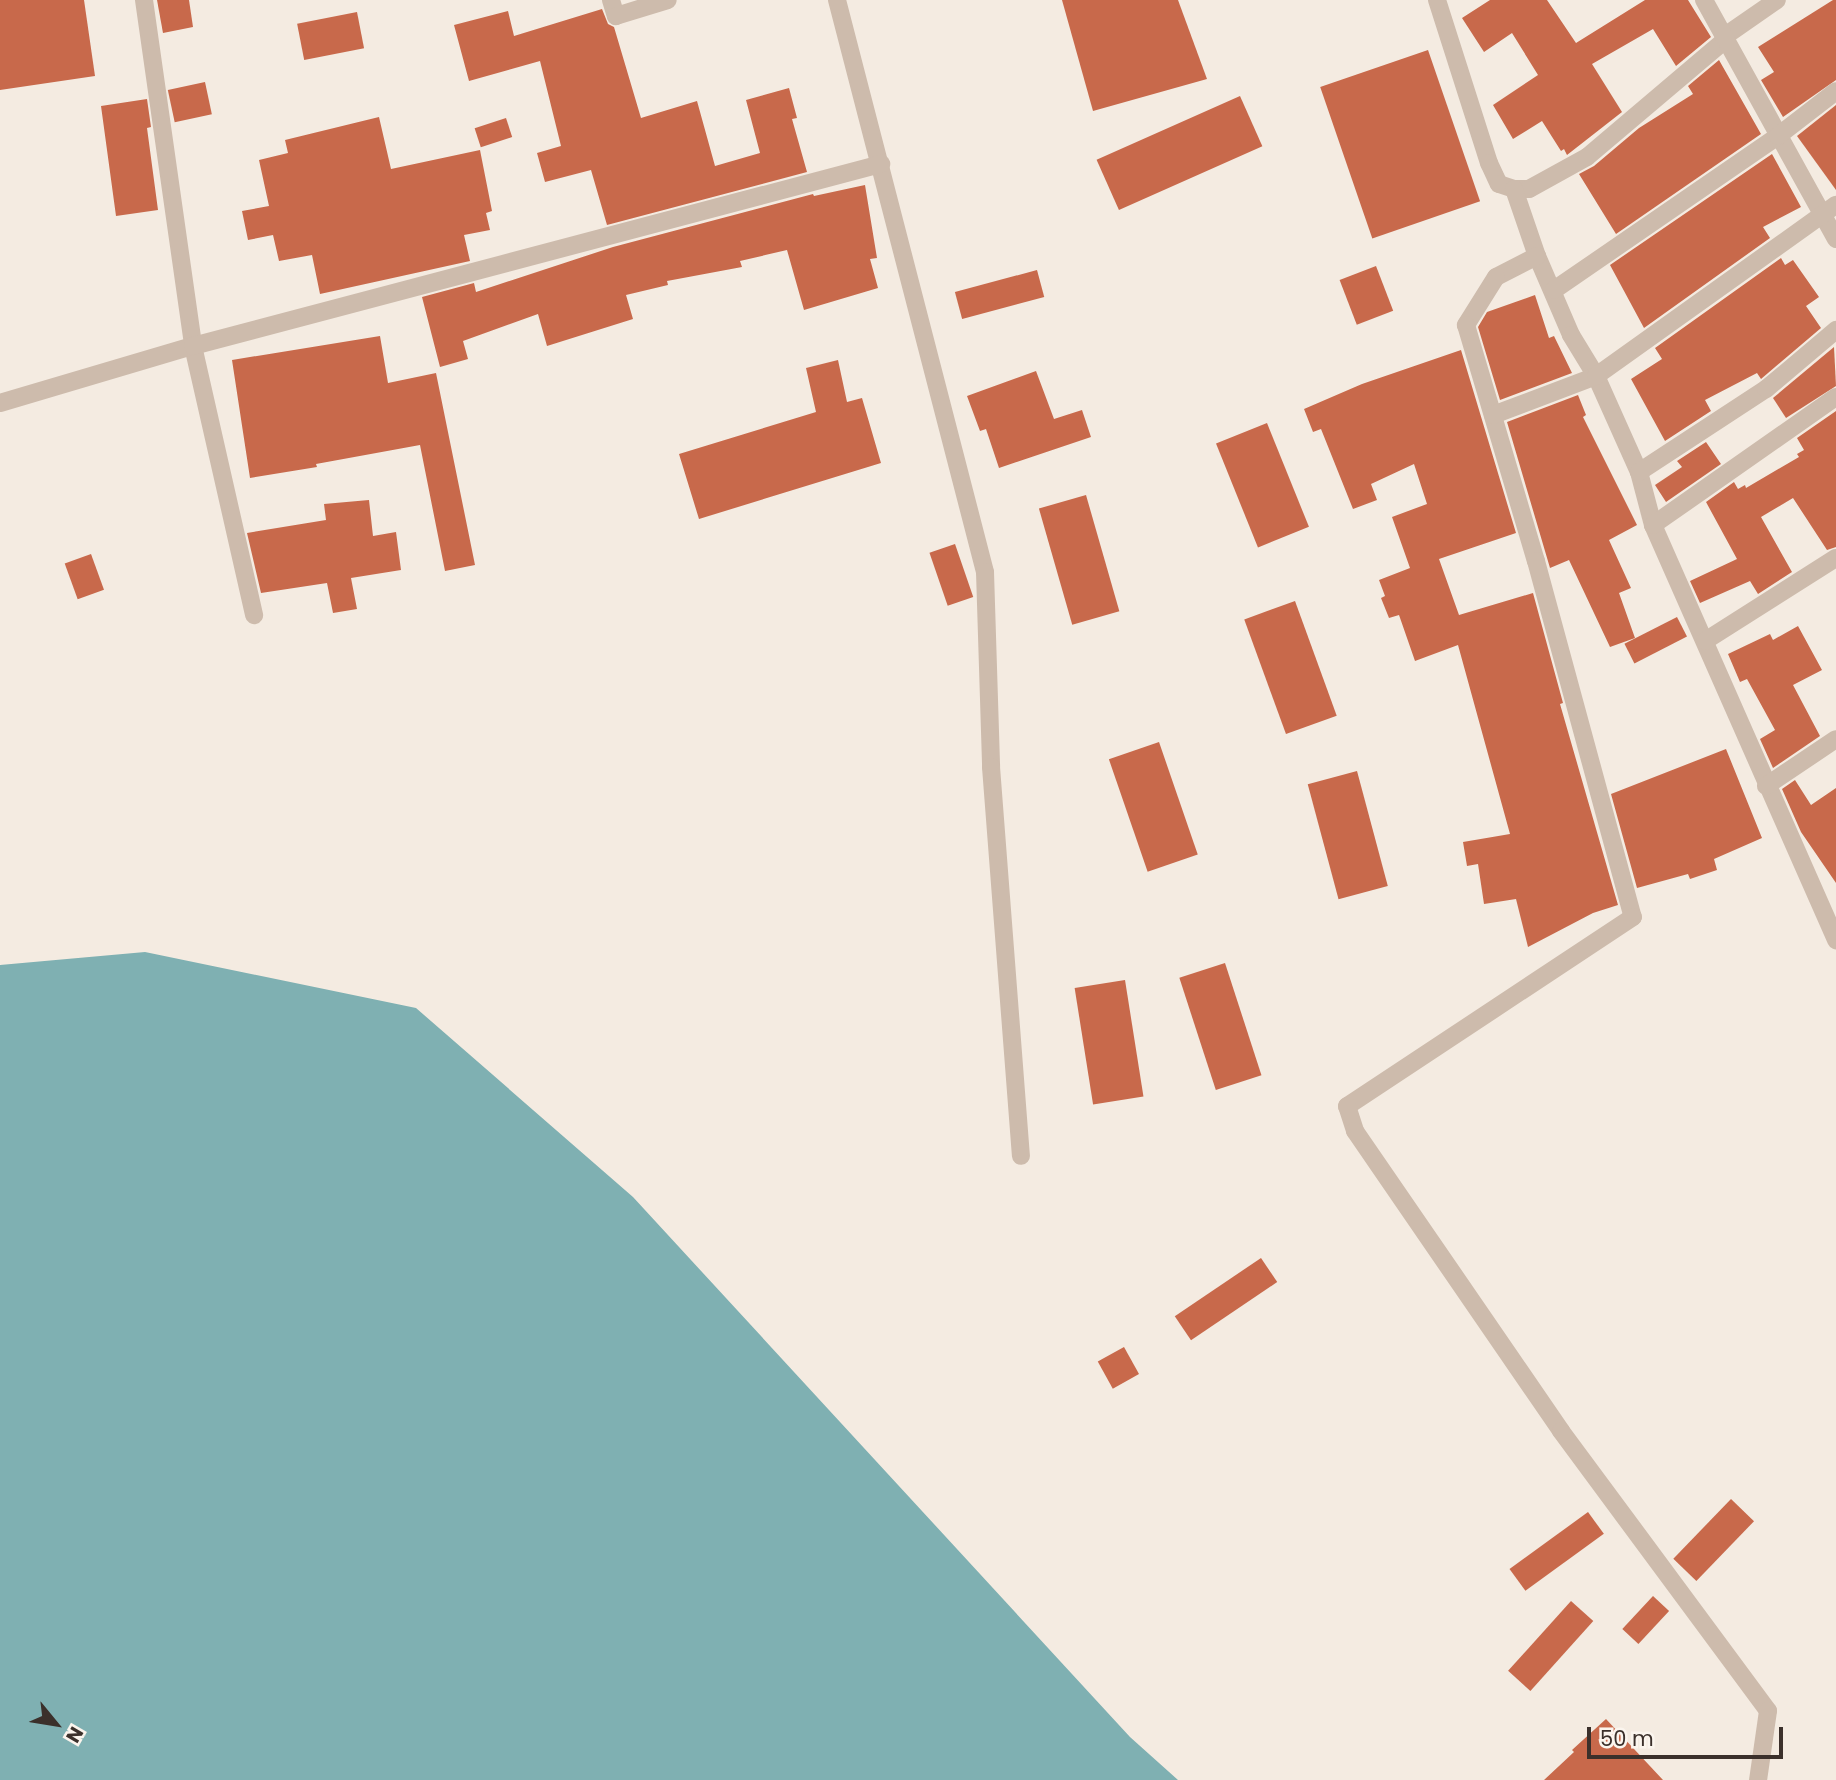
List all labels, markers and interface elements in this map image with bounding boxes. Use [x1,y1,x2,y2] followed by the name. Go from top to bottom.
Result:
[21,1689,91,1759] north arrow
[1591,1714,1787,1758] scale bar
[59,1722,90,1748] text: N
[1600,1724,1654,1753] text: 50 m

